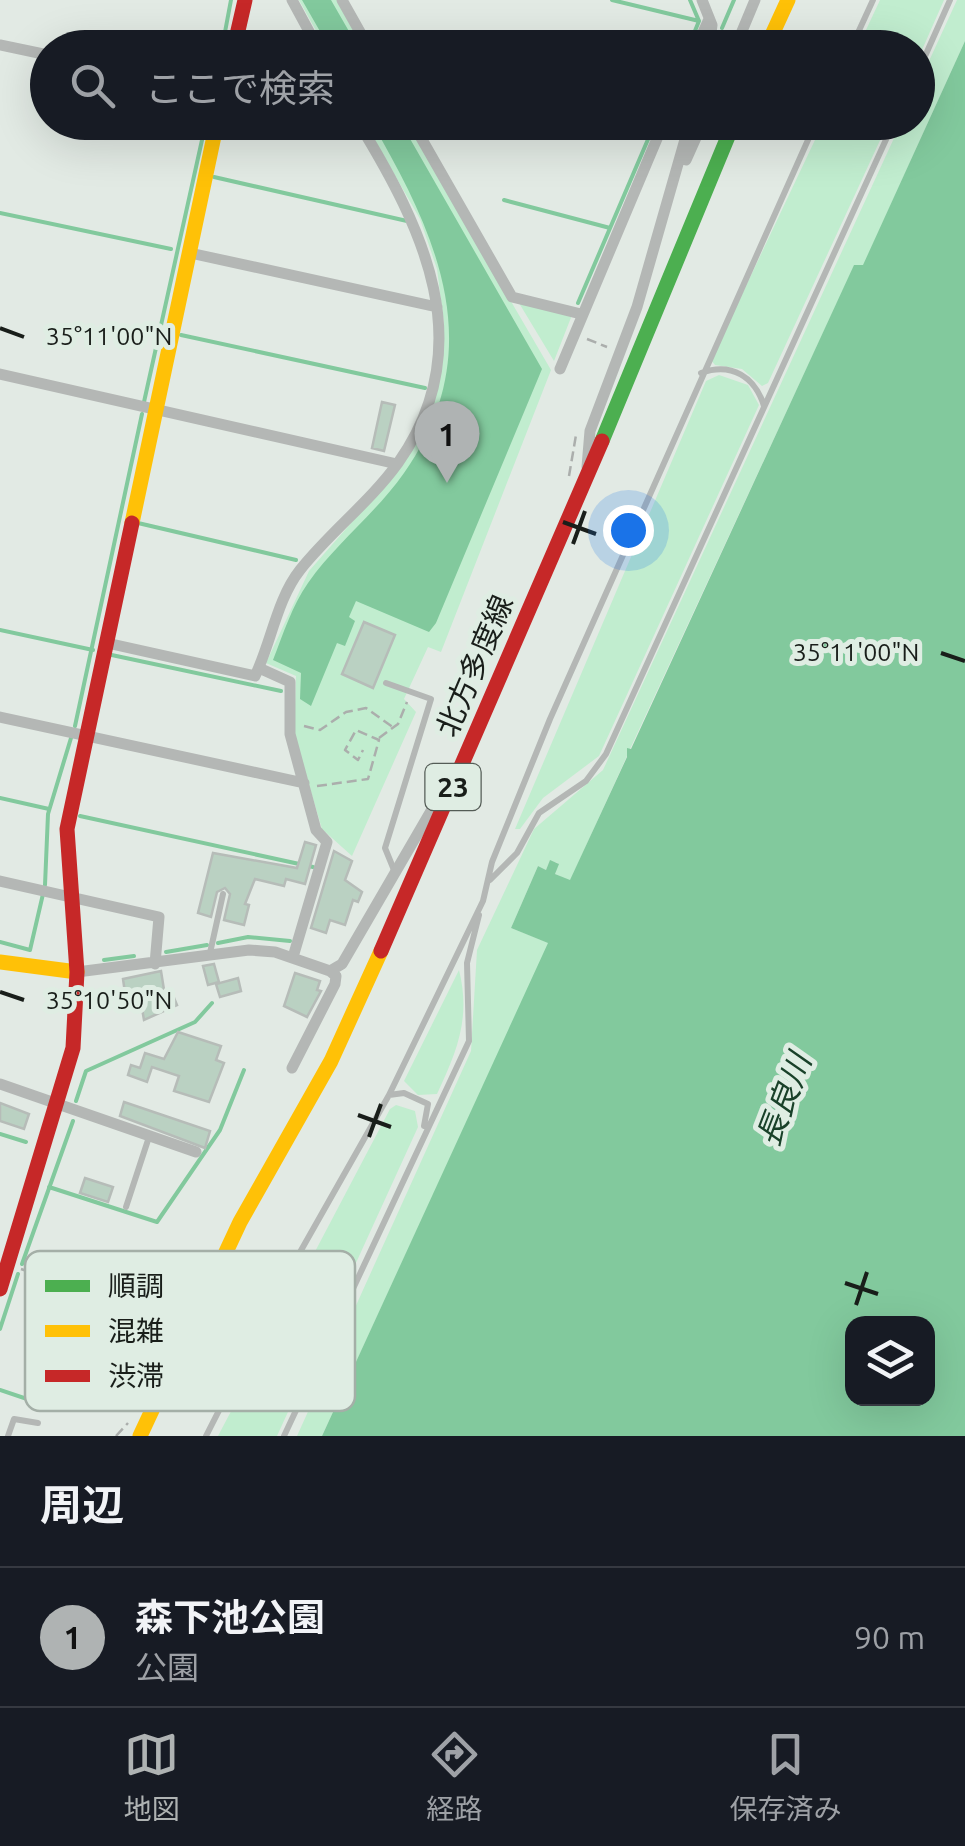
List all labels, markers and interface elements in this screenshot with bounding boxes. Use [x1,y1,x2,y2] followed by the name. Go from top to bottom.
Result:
[30,30,935,140] search box
[65,58,120,113] icon: search
[145,67,335,109] text: ここで検索
[46,322,172,350] text: 35°11'00"N
[414,400,480,483] pin: 1
[603,505,654,556] your location
[429,590,519,741] street label: 北方多度線
[793,638,919,666] text: 35°11'00"N
[426,764,480,810] road number: 23
[46,986,172,1014] text: 35°10'50"N
[749,1046,818,1151] water label: 長良川
[25,1251,355,1411] legend
[108,1270,164,1301] text: 順調
[108,1315,164,1346] text: 混雑
[845,1316,935,1406] map controls
[845,1316,935,1406] button: layers
[108,1360,164,1391] text: 渋滞
[40,1481,124,1528] text: 周辺
[135,1596,325,1638] text: 森下池公園
[63,1619,82,1655] text: 1
[854,1619,925,1655] text: 90 m
[135,1649,199,1685] text: 公園
[123,1727,180,1827] tab: 地図
[426,1727,483,1827] tab: 経路
[729,1727,842,1827] tab: 保存済み

